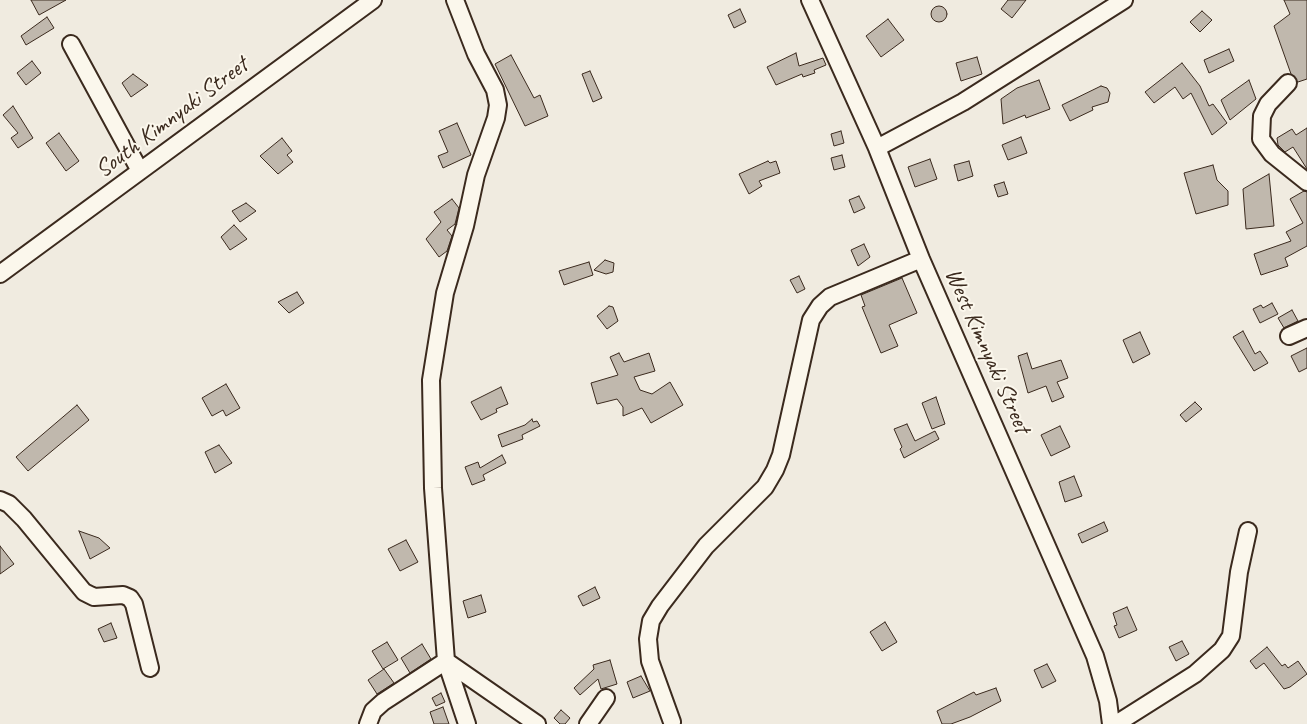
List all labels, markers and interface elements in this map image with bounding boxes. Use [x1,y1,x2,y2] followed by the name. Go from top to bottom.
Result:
[90,51,254,185] street label: South Kimnyaki Street
[938,264,1036,438] street label: West Kimnyaki Street

